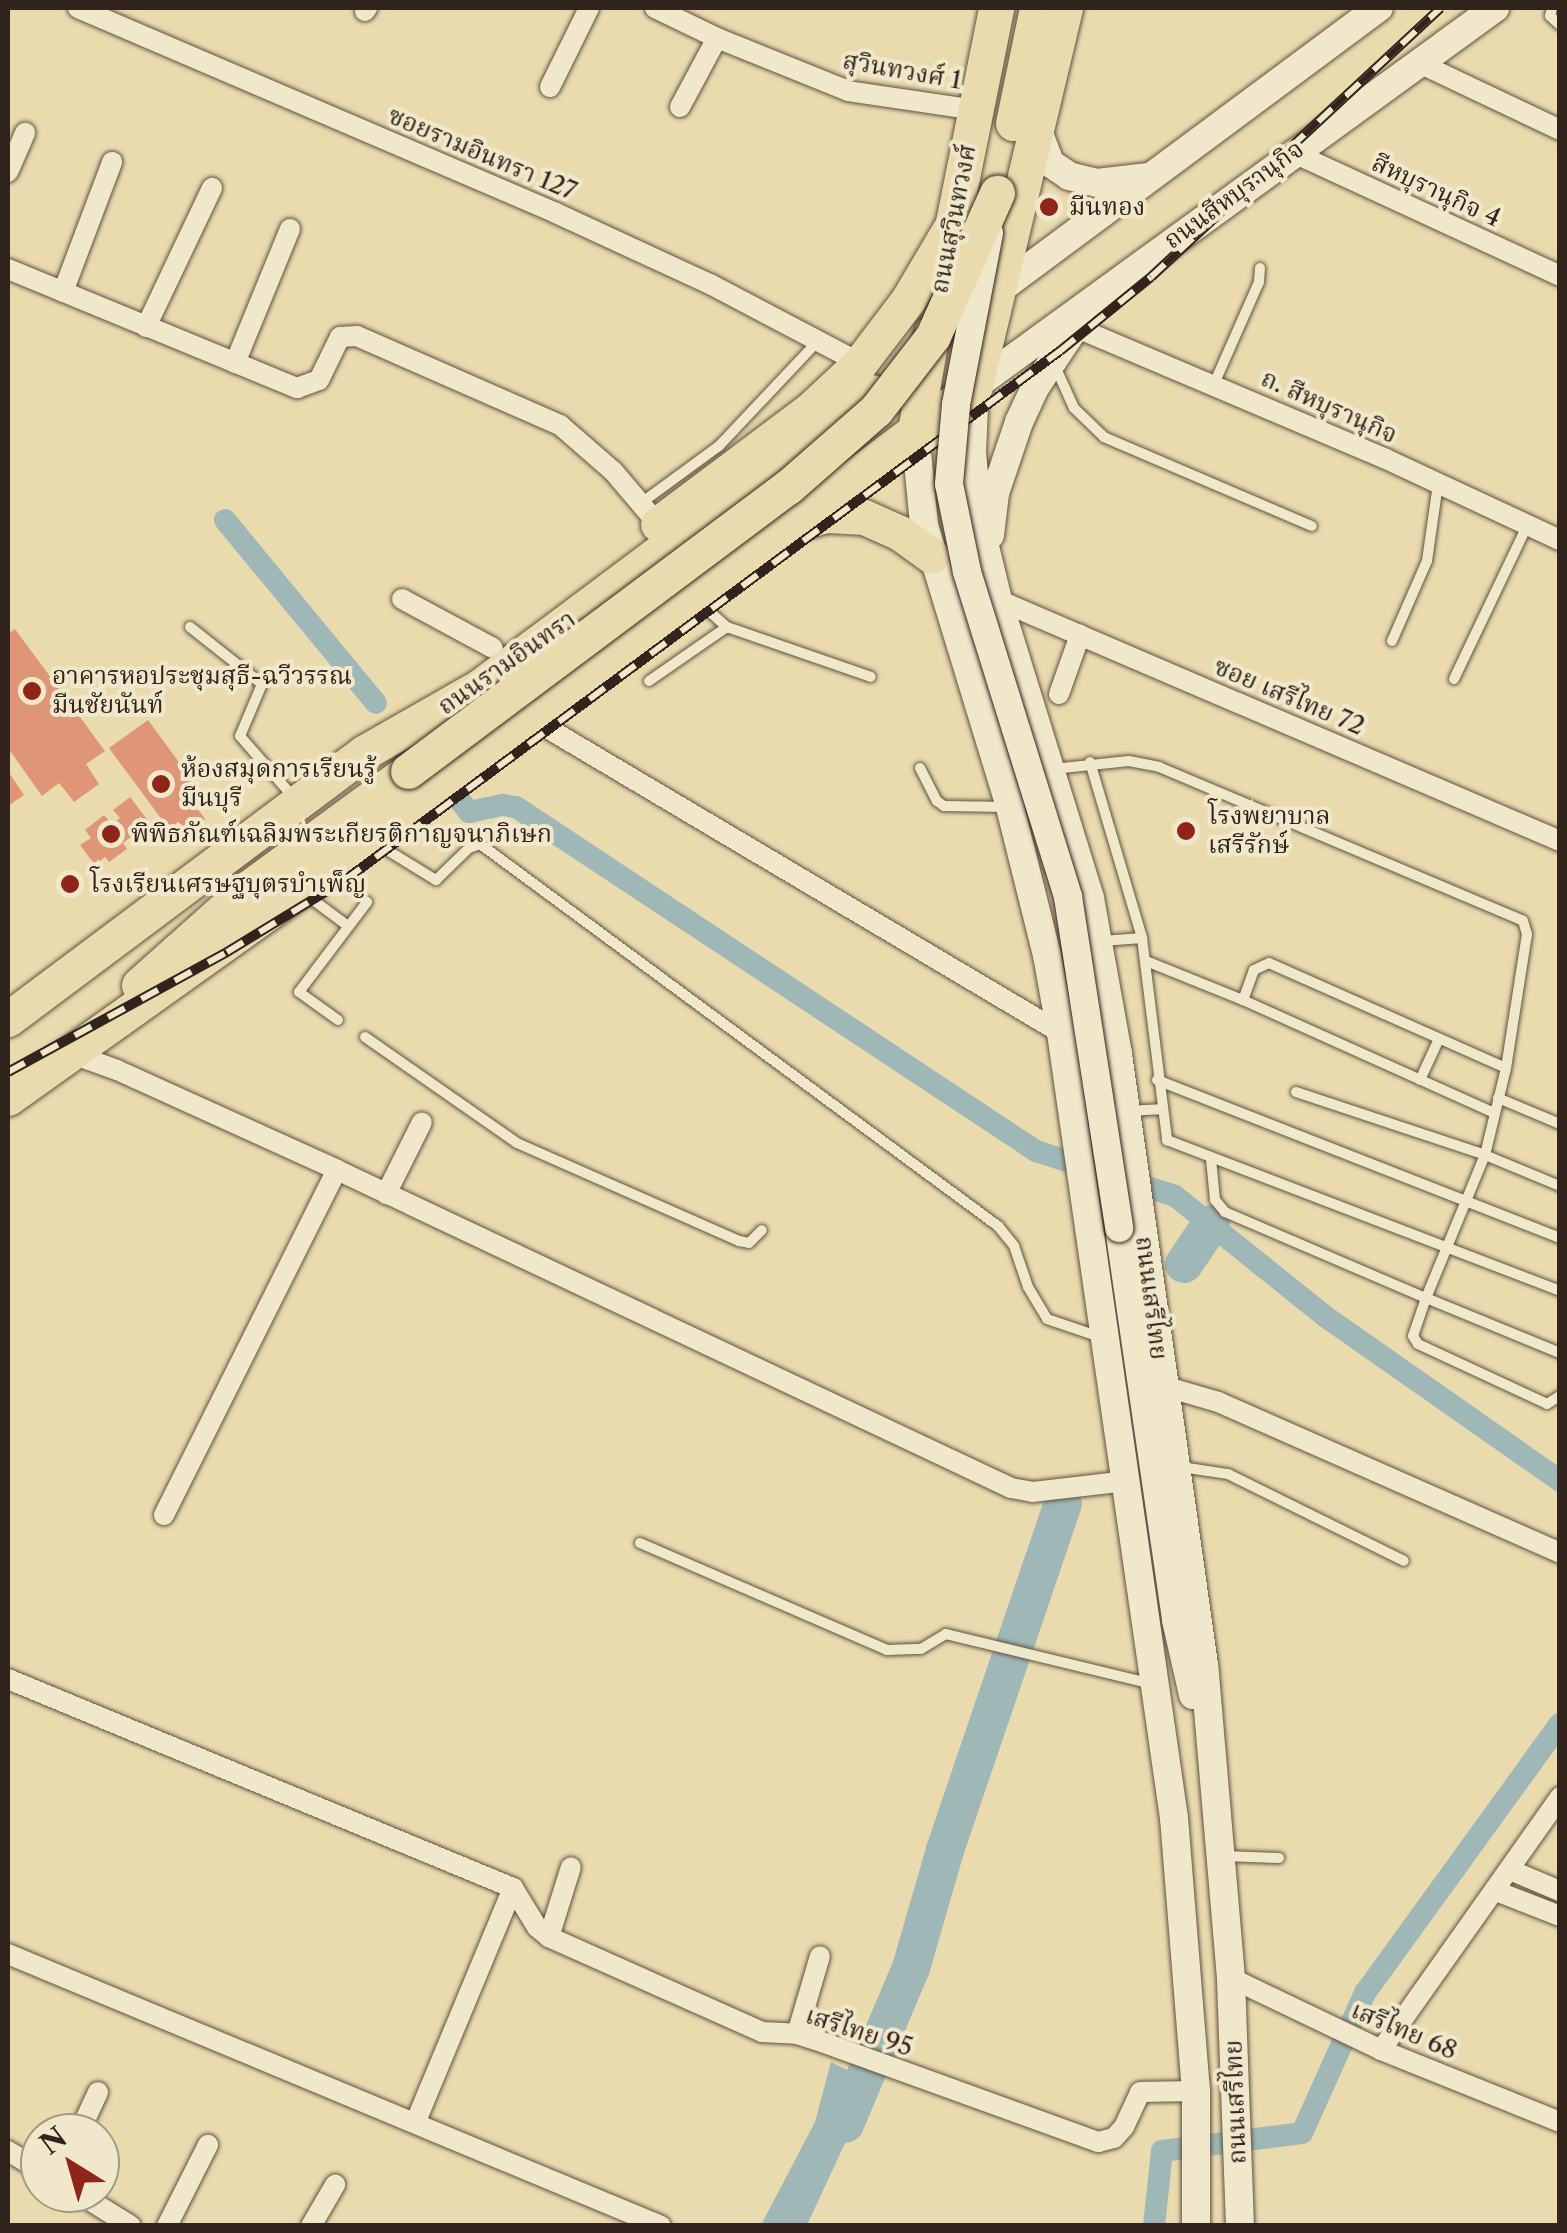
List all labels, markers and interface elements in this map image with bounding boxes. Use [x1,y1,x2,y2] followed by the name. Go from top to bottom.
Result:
[840,46,964,96] street label: สุวินทวงศ์ 1
[383,101,581,207] street label: ซอยรามอินทรา 127
[1158,134,1310,256] street label: ถนนสีหบุรานุกิจ
[925,142,983,296] street label: ถนนสุวินทวงศ์
[1367,148,1505,234] street label: สีหบุรานุกิจ 4
[1069,192,1145,222] place label: มีนทอง
[1038,196,1060,218] marker: มีนทอง
[1256,364,1402,450] street label: ถ. สีหบุรานุกิจ
[432,604,582,722] street label: ถนนรามอินทรา
[1209,652,1369,742] street label: ซอย เสรีไทย 72
[52,662,352,721] place label: อาคารหอประชุมสุธี-ฉวีวรรณ มีนชัยนันท์
[21,680,43,702] marker: อาคารหอประชุมสุธี-ฉวีวรรณ มีนชัยนันท์
[181,755,376,814] place label: ห้องสมุดการเรียนรู้ มีนบุรี
[150,773,172,795] marker: ห้องสมุดการเรียนรู้ มีนบุรี
[1208,802,1331,861] place label: โรงพยาบาล เสรีรักษ์
[1173,818,1199,844] marker: โรงพยาบาล เสรีรักษ์
[131,819,552,849] place label: พิพิธภัณฑ์เฉลิมพระเกียรติกาญจนาภิเษก
[100,823,122,845] marker: พิพิธภัณฑ์เฉลิมพระเกียรติกาญจนาภิเษก
[90,869,366,899] place label: โรงเรียนเศรษฐบุตรบำเพ็ญ
[59,873,81,895] marker: โรงเรียนเศรษฐบุตรบำเพ็ญ
[1129,1234,1173,1362] street label: ถนนเสรีไทย
[1347,1995,1461,2067] street label: เสรีไทย 68
[802,2001,916,2063] street label: เสรีไทย 95
[1219,2039,1253,2165] street label: ถนนเสรีไทย
[20,2113,120,2213] north arrow
[33,2120,73,2162] text: N

